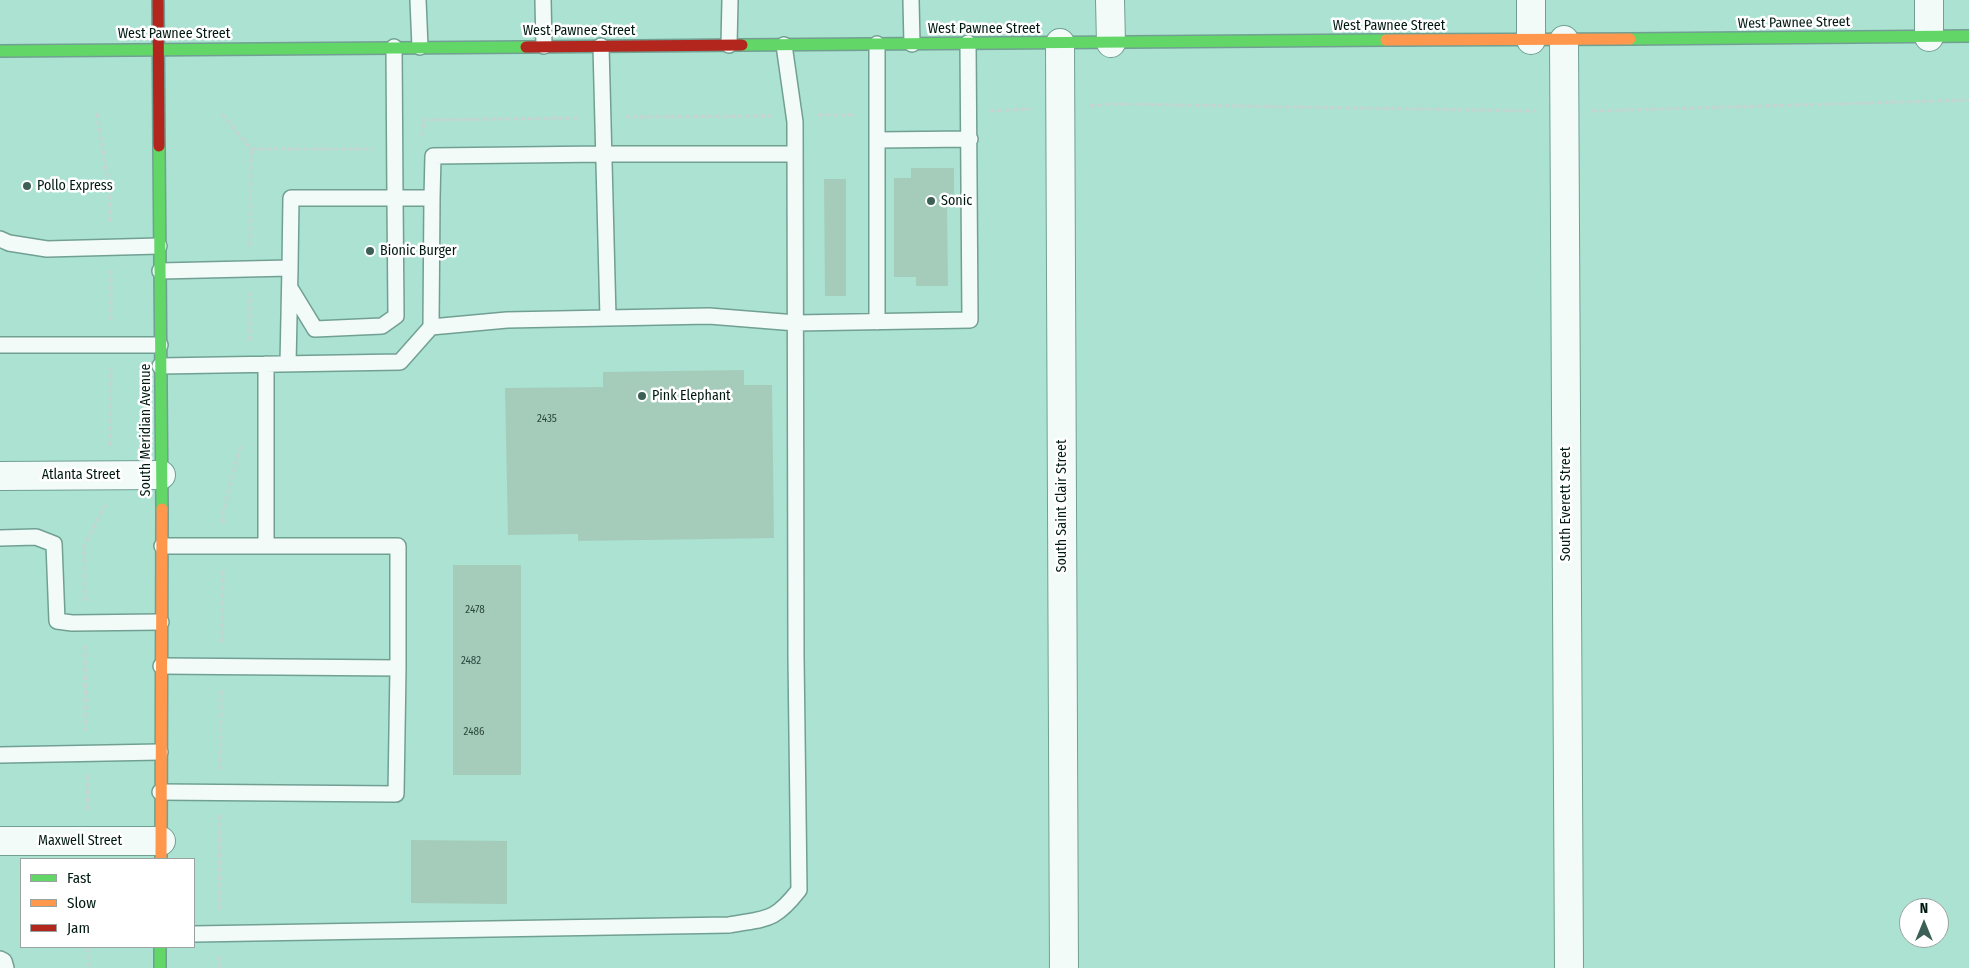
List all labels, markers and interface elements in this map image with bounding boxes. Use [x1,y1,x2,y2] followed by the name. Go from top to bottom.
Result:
[1738,14,1850,32] street label: West Pawnee Street
[1333,18,1445,34] street label: West Pawnee Street
[928,21,1040,37] street label: West Pawnee Street
[523,23,635,39] street label: West Pawnee Street
[118,26,230,42] street label: West Pawnee Street
[37,178,113,194] place label: Pollo Express
[21,180,33,192] marker: Pollo Express
[941,193,972,209] place label: Sonic
[925,195,937,207] marker: Sonic
[380,243,457,259] place label: Bionic Burger
[364,245,376,257] marker: Bionic Burger
[138,364,154,496] street label: South Meridian Avenue
[652,388,731,404] place label: Pink Elephant
[636,390,648,402] marker: Pink Elephant
[537,412,557,426] house number: 2435
[1054,439,1070,573] street label: South Saint Clair Street
[1558,447,1574,561] street label: South Everett Street
[42,467,120,483] street label: Atlanta Street
[465,603,485,617] house number: 2478
[461,654,481,668] house number: 2482
[464,725,484,739] house number: 2486
[38,833,122,849] street label: Maxwell Street
[20,858,195,948] legend
[67,869,91,887] text: Fast
[67,894,96,912] text: Slow
[1899,898,1949,948] north arrow
[1920,900,1928,917] text: N
[67,919,90,937] text: Jam

